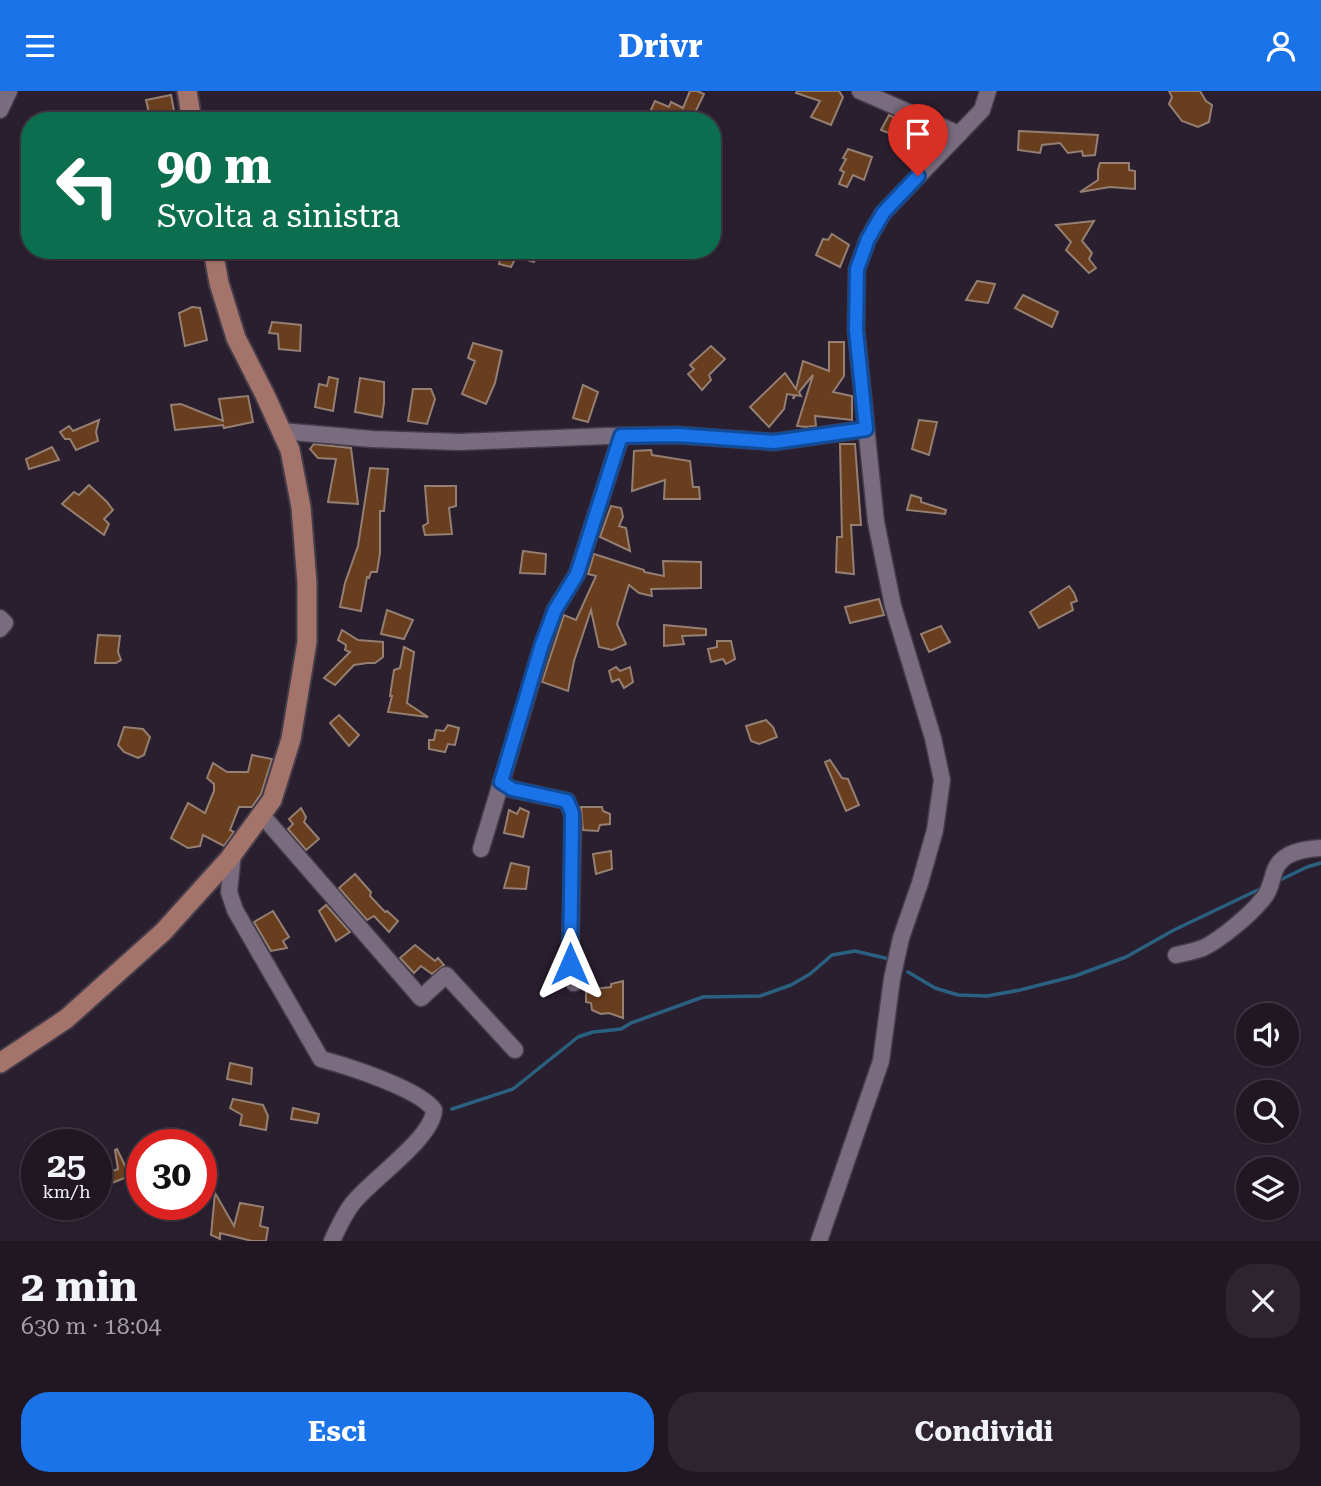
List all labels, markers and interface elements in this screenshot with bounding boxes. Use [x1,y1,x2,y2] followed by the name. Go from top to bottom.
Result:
[21,27,59,65] icon: menu
[618,27,703,65] text: Drivr
[1262,27,1300,65] icon: person
[888,104,948,176] pin
[899,115,937,153] icon: arrive
[157,138,272,195] text: 90 m
[42,140,133,231] icon: left
[157,197,400,235] text: Svolta a sinistra
[533,927,607,1001] position arrow
[1236,1003,1299,1220] map controls
[1236,1003,1299,1066] button: sound
[1236,1080,1299,1143] button: search
[126,1129,217,1220] speed limit sign: 30
[47,1145,86,1186] text: 25
[1236,1157,1299,1220] button: layers
[42,1181,91,1202] text: km/h
[21,1262,138,1311] text: 2 min
[1226,1264,1300,1338] button: close
[21,1313,161,1340] text: 630 m · 18:04
[21,1392,654,1472] button: Esci
[668,1392,1300,1472] button: Condividi

